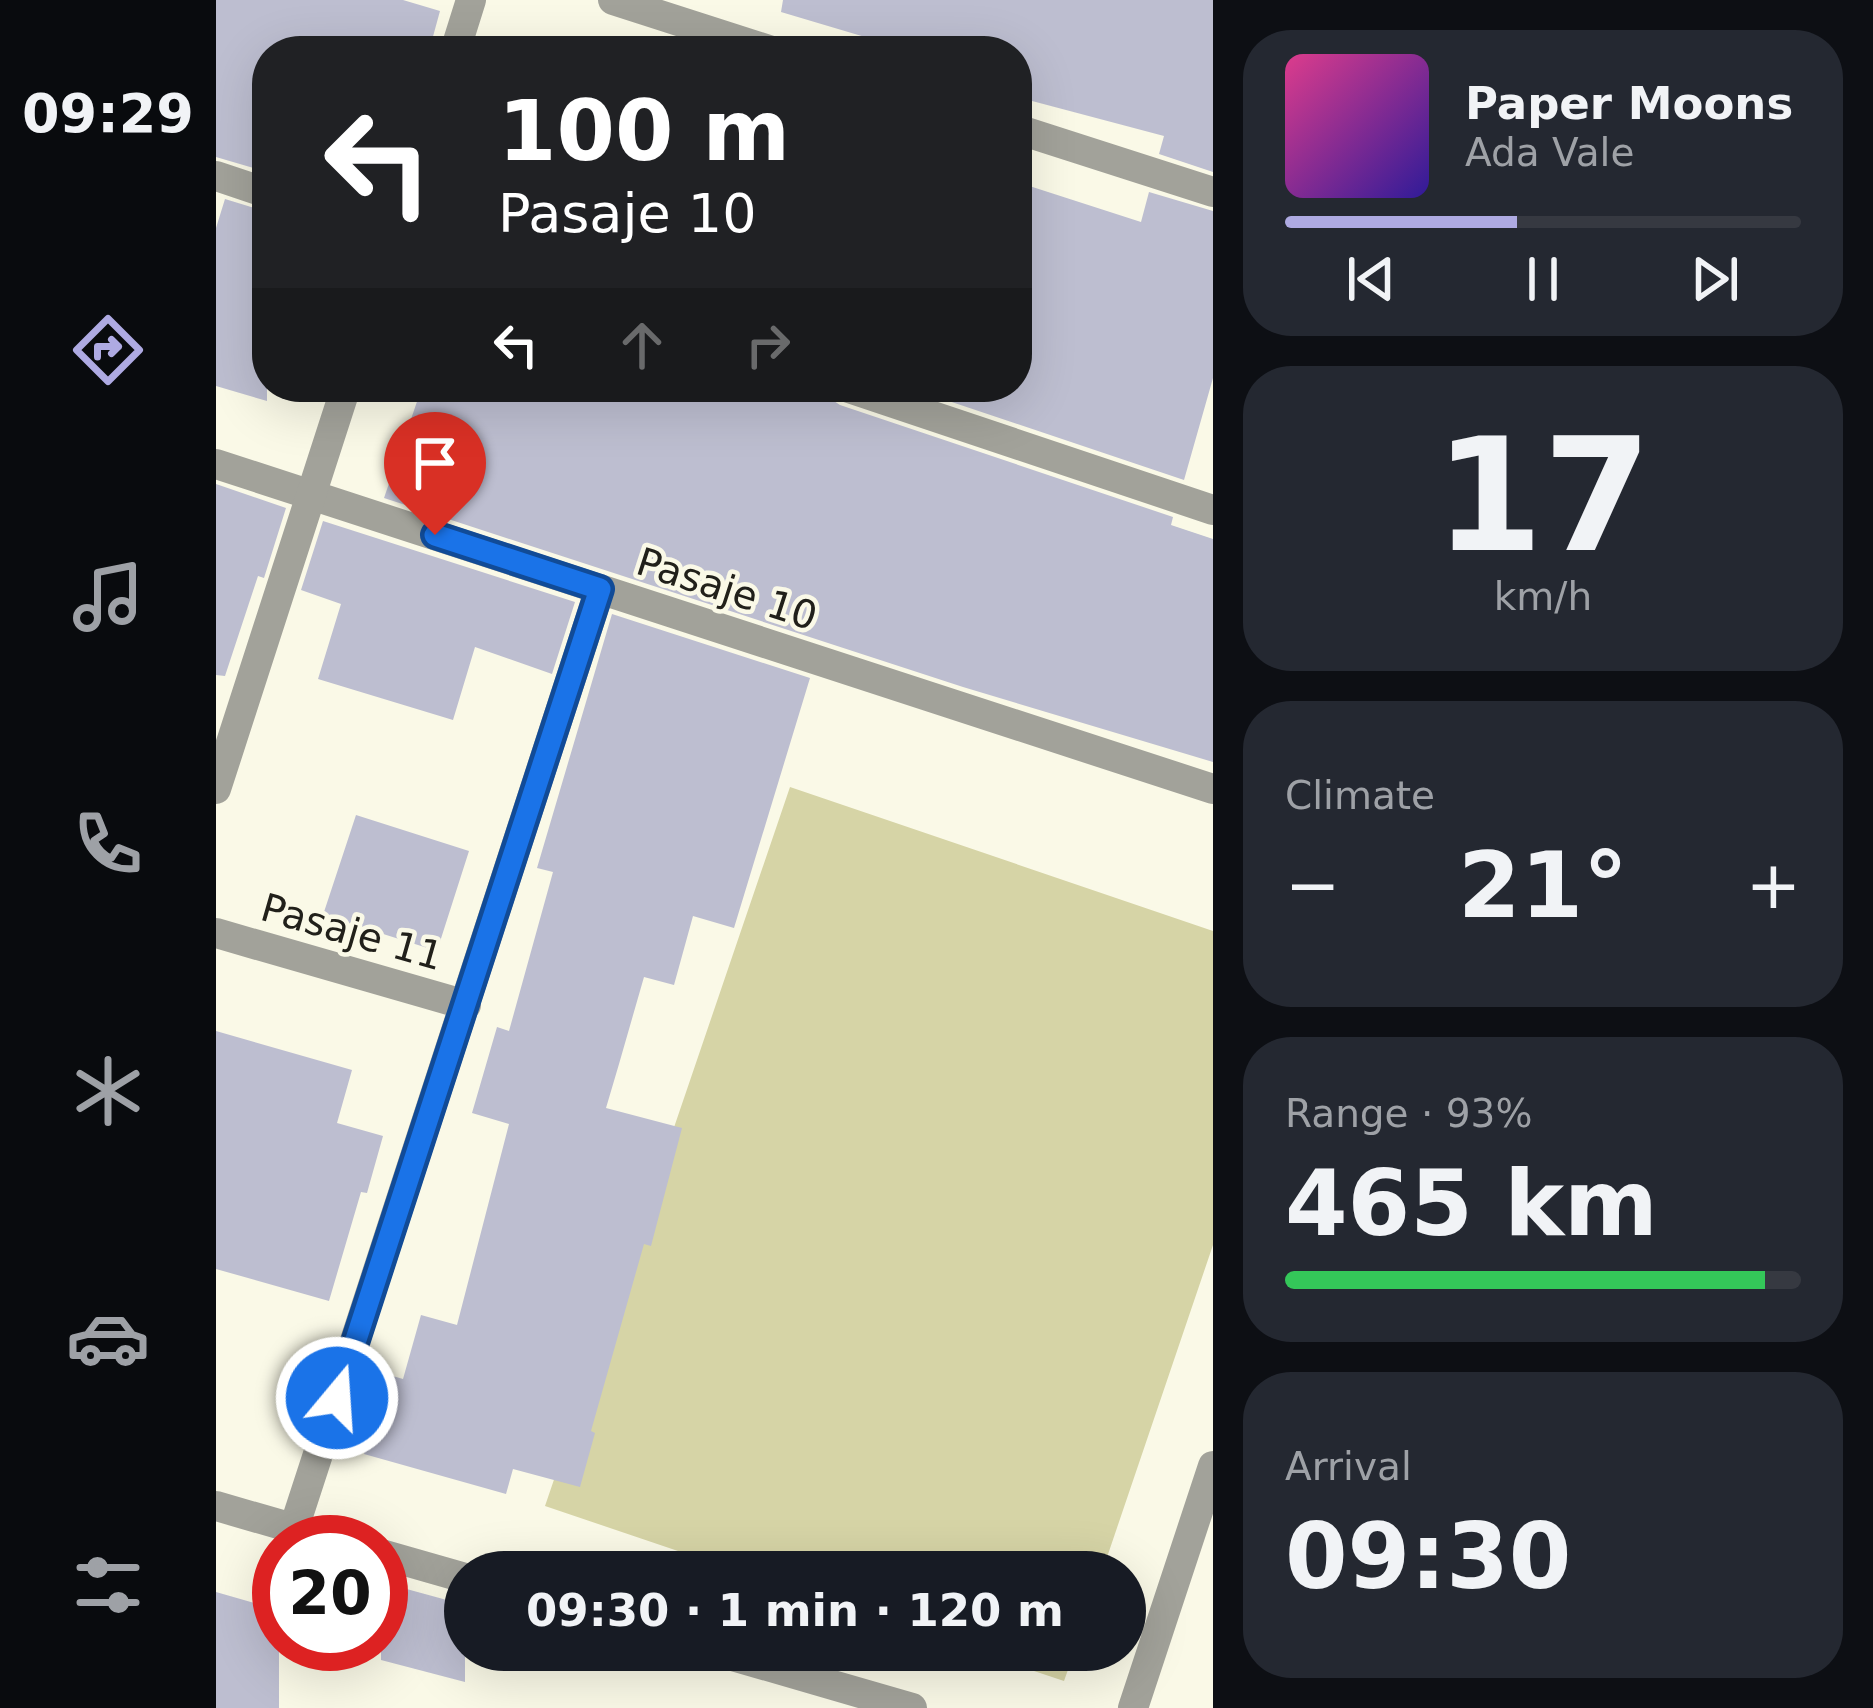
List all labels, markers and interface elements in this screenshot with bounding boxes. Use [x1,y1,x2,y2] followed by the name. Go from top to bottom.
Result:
[1465,77,1793,130] text: Paper Moons
[22,82,194,145] text: 09:29
[498,82,790,180] text: 100 m
[300,84,456,240] icon: left
[1465,130,1634,175] text: Ada Vale
[498,182,757,245] text: Pasaje 10
[1338,246,1404,312] icon: previous
[1510,246,1576,312] icon: pause
[1682,246,1748,312] icon: next
[66,308,150,392] icon: directions
[483,312,549,378] icon: left
[609,312,675,378] icon: ahead
[735,312,801,378] icon: right
[1434,405,1652,587] text: 17
[384,412,486,535] pin
[402,430,468,496] icon: arrive
[631,539,823,639] street label: Pasaje 10
[66,555,150,639] icon: music
[1494,574,1592,619] text: km/h
[1285,773,1435,818] text: Climate
[66,802,150,886] icon: phone
[1458,833,1628,938] text: 21°
[1285,847,1340,924] text: −
[1746,847,1801,924] text: +
[256,885,448,979] street label: Pasaje 11
[66,1049,150,1133] icon: climate
[1285,1091,1532,1136] text: Range · 93%
[1285,1151,1658,1256] text: 465 km
[66,1296,150,1380] icon: car
[274,1335,400,1461] position arrow
[1285,1444,1412,1489] text: Arrival
[1285,1504,1571,1609] text: 09:30
[252,1515,408,1671] speed limit sign: 20
[66,1543,150,1627] icon: filters
[526,1584,1064,1637] text: 09:30 · 1 min · 120 m

